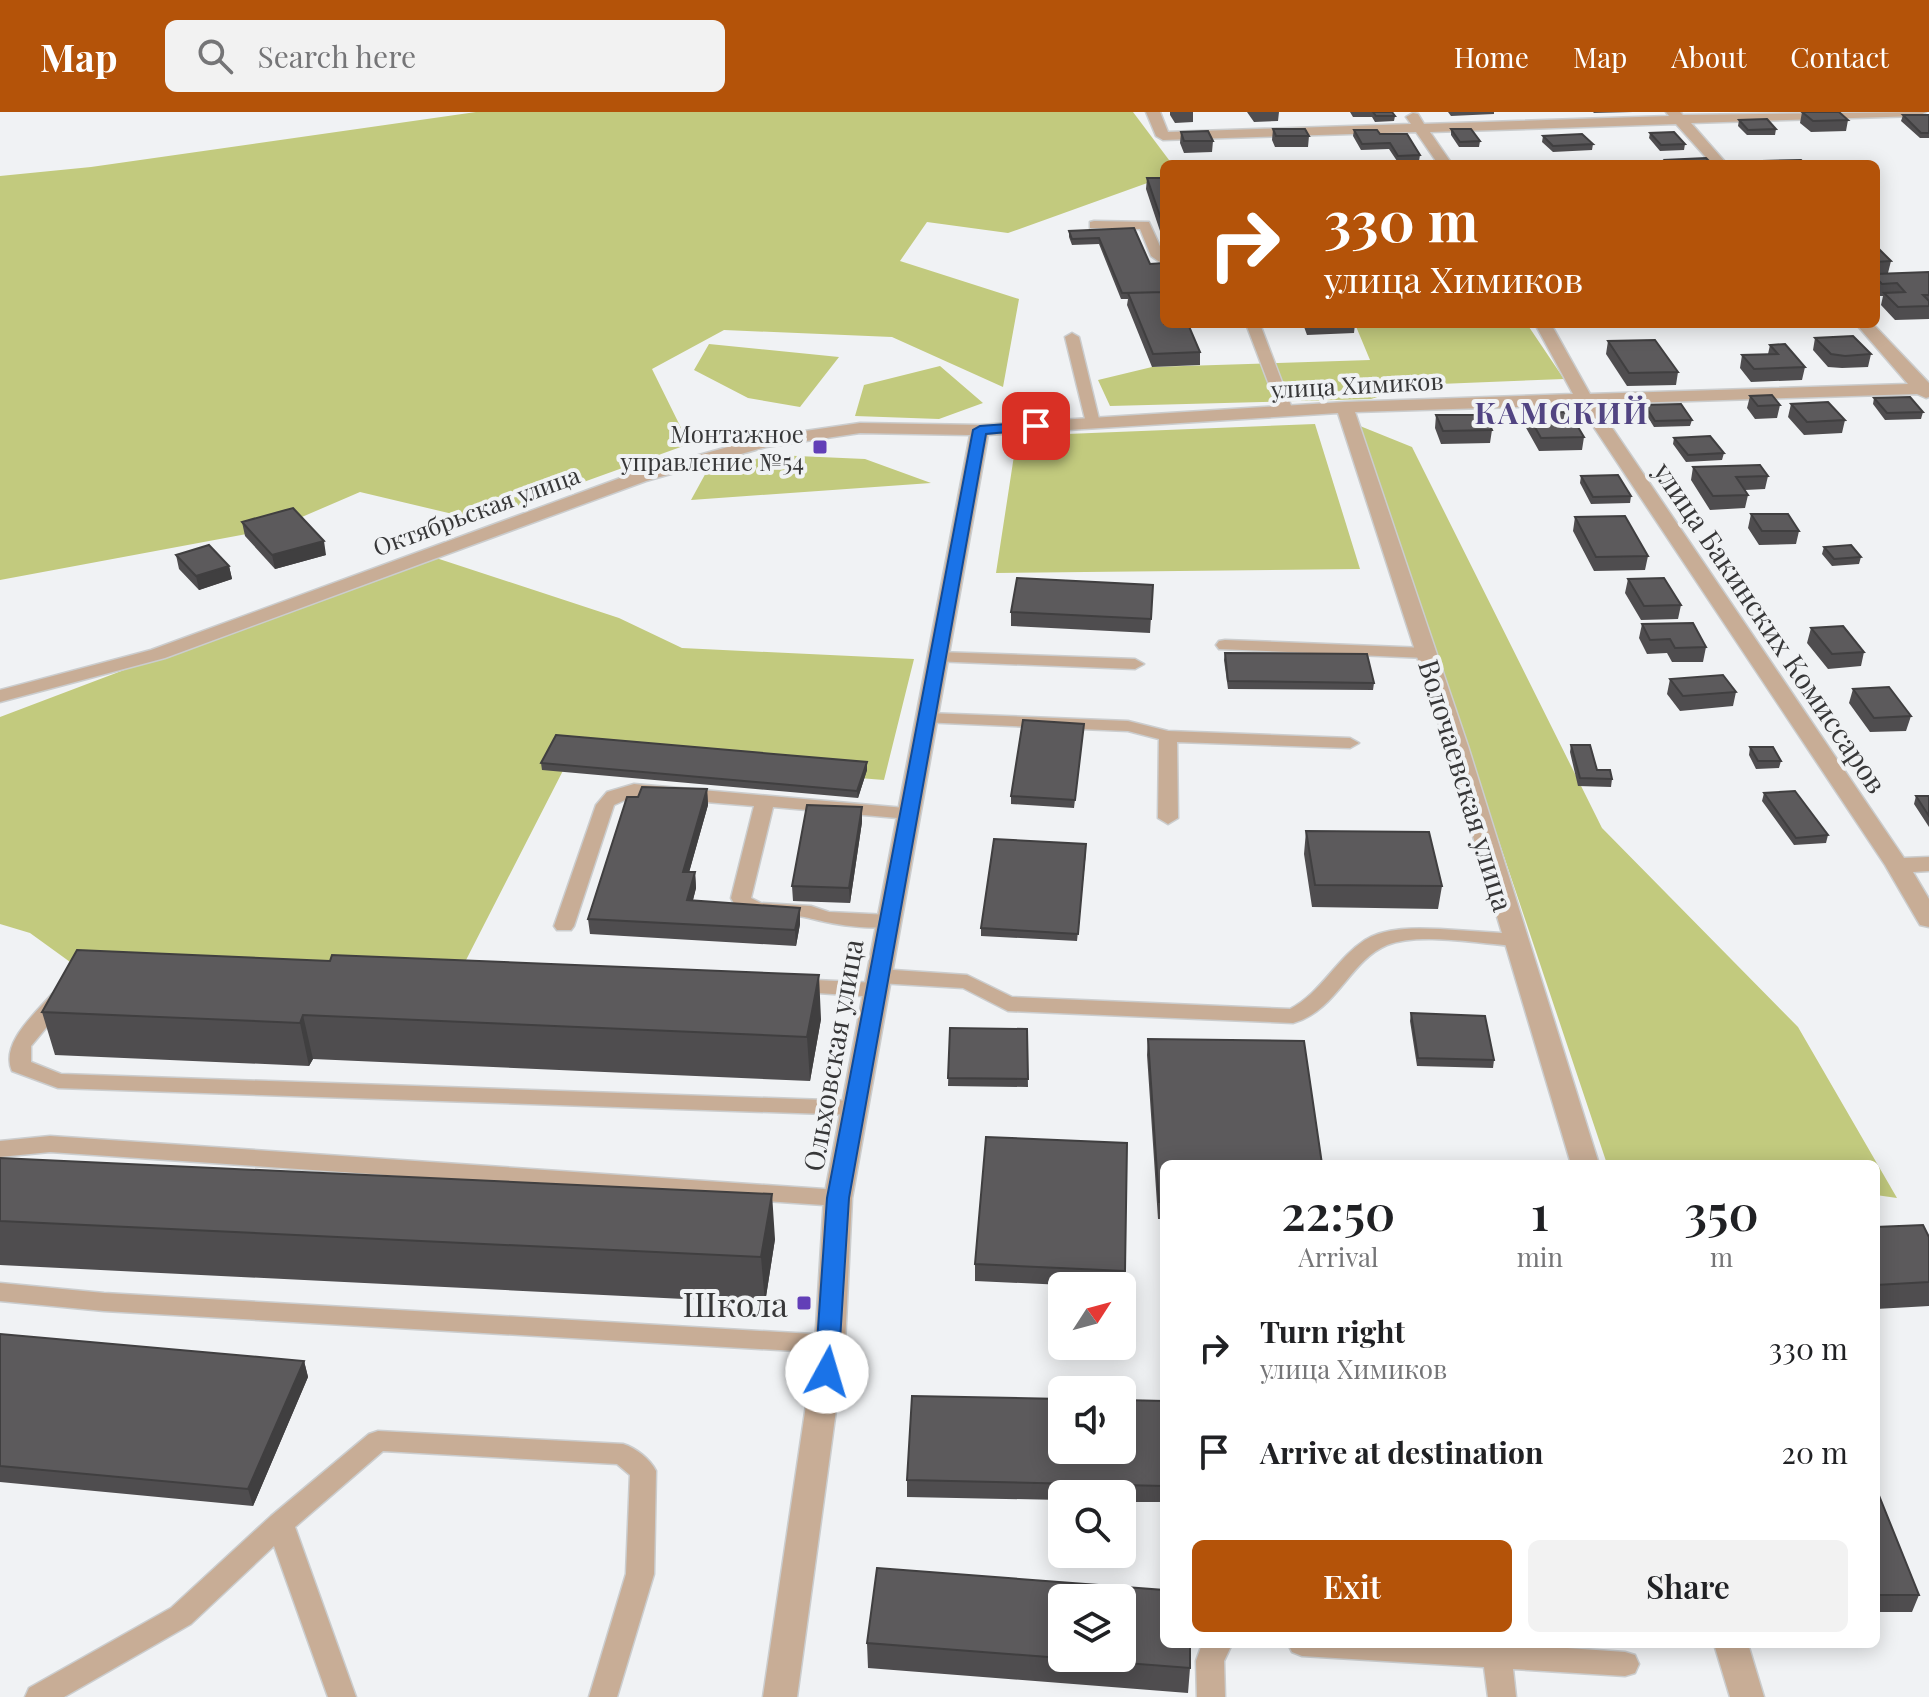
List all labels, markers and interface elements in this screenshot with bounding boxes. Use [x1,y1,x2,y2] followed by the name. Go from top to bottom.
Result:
[165,20,725,92] search box
[40,31,117,82] text: Map
[193,34,237,78] icon: search
[257,36,416,76] text: Search here
[1454,38,1529,75] text: Home
[1573,38,1627,75] text: Map
[1671,38,1746,75] text: About
[1790,38,1889,75] text: Contact
[1324,182,1479,257] text: 330 m
[1192,192,1296,296] icon: right
[1324,254,1583,302] text: улица Химиков
[1269,364,1444,405] street label: улица Химиков
[1002,392,1070,460] pin
[1474,392,1650,432] district label: КАМСКИЙ
[1014,404,1058,448] icon: arrive
[619,417,804,477] place label: Монтажное управление №54
[811,438,829,456] marker: Монтажное управление №54
[1646,453,1896,800] street label: улица Бакинских Комиссаров
[368,458,584,562] street label: Октябрьская улица
[1411,655,1523,915] street label: Волочаевская улица
[793,936,871,1174] street label: Ольховская улица
[1281,1179,1395,1243] text: 22:50
[1531,1179,1549,1243] text: 1
[1684,1179,1759,1243] text: 350
[1298,1239,1378,1274] text: Arrival
[1517,1239,1563,1274] text: min
[1710,1239,1733,1274] text: m
[1048,1272,1136,1360] north arrow
[1048,1272,1136,1672] map controls
[682,1280,788,1326] place label: Школа
[795,1294,813,1312] marker: Школа
[1260,1311,1405,1351] text: Turn right
[1192,1326,1236,1370] icon: right
[1769,1328,1848,1368] text: 330 m
[785,1330,869,1414] position arrow
[1260,1351,1447,1386] text: улица Химиков
[1048,1376,1136,1464] button: sound
[1192,1430,1236,1474] icon: arrive
[1260,1432,1543,1472] text: Arrive at destination
[1782,1432,1848,1472] text: 20 m
[1048,1480,1136,1568] button: search
[1192,1540,1512,1632] button: Exit
[1528,1540,1848,1632] button: Share
[1048,1584,1136,1672] button: layers

